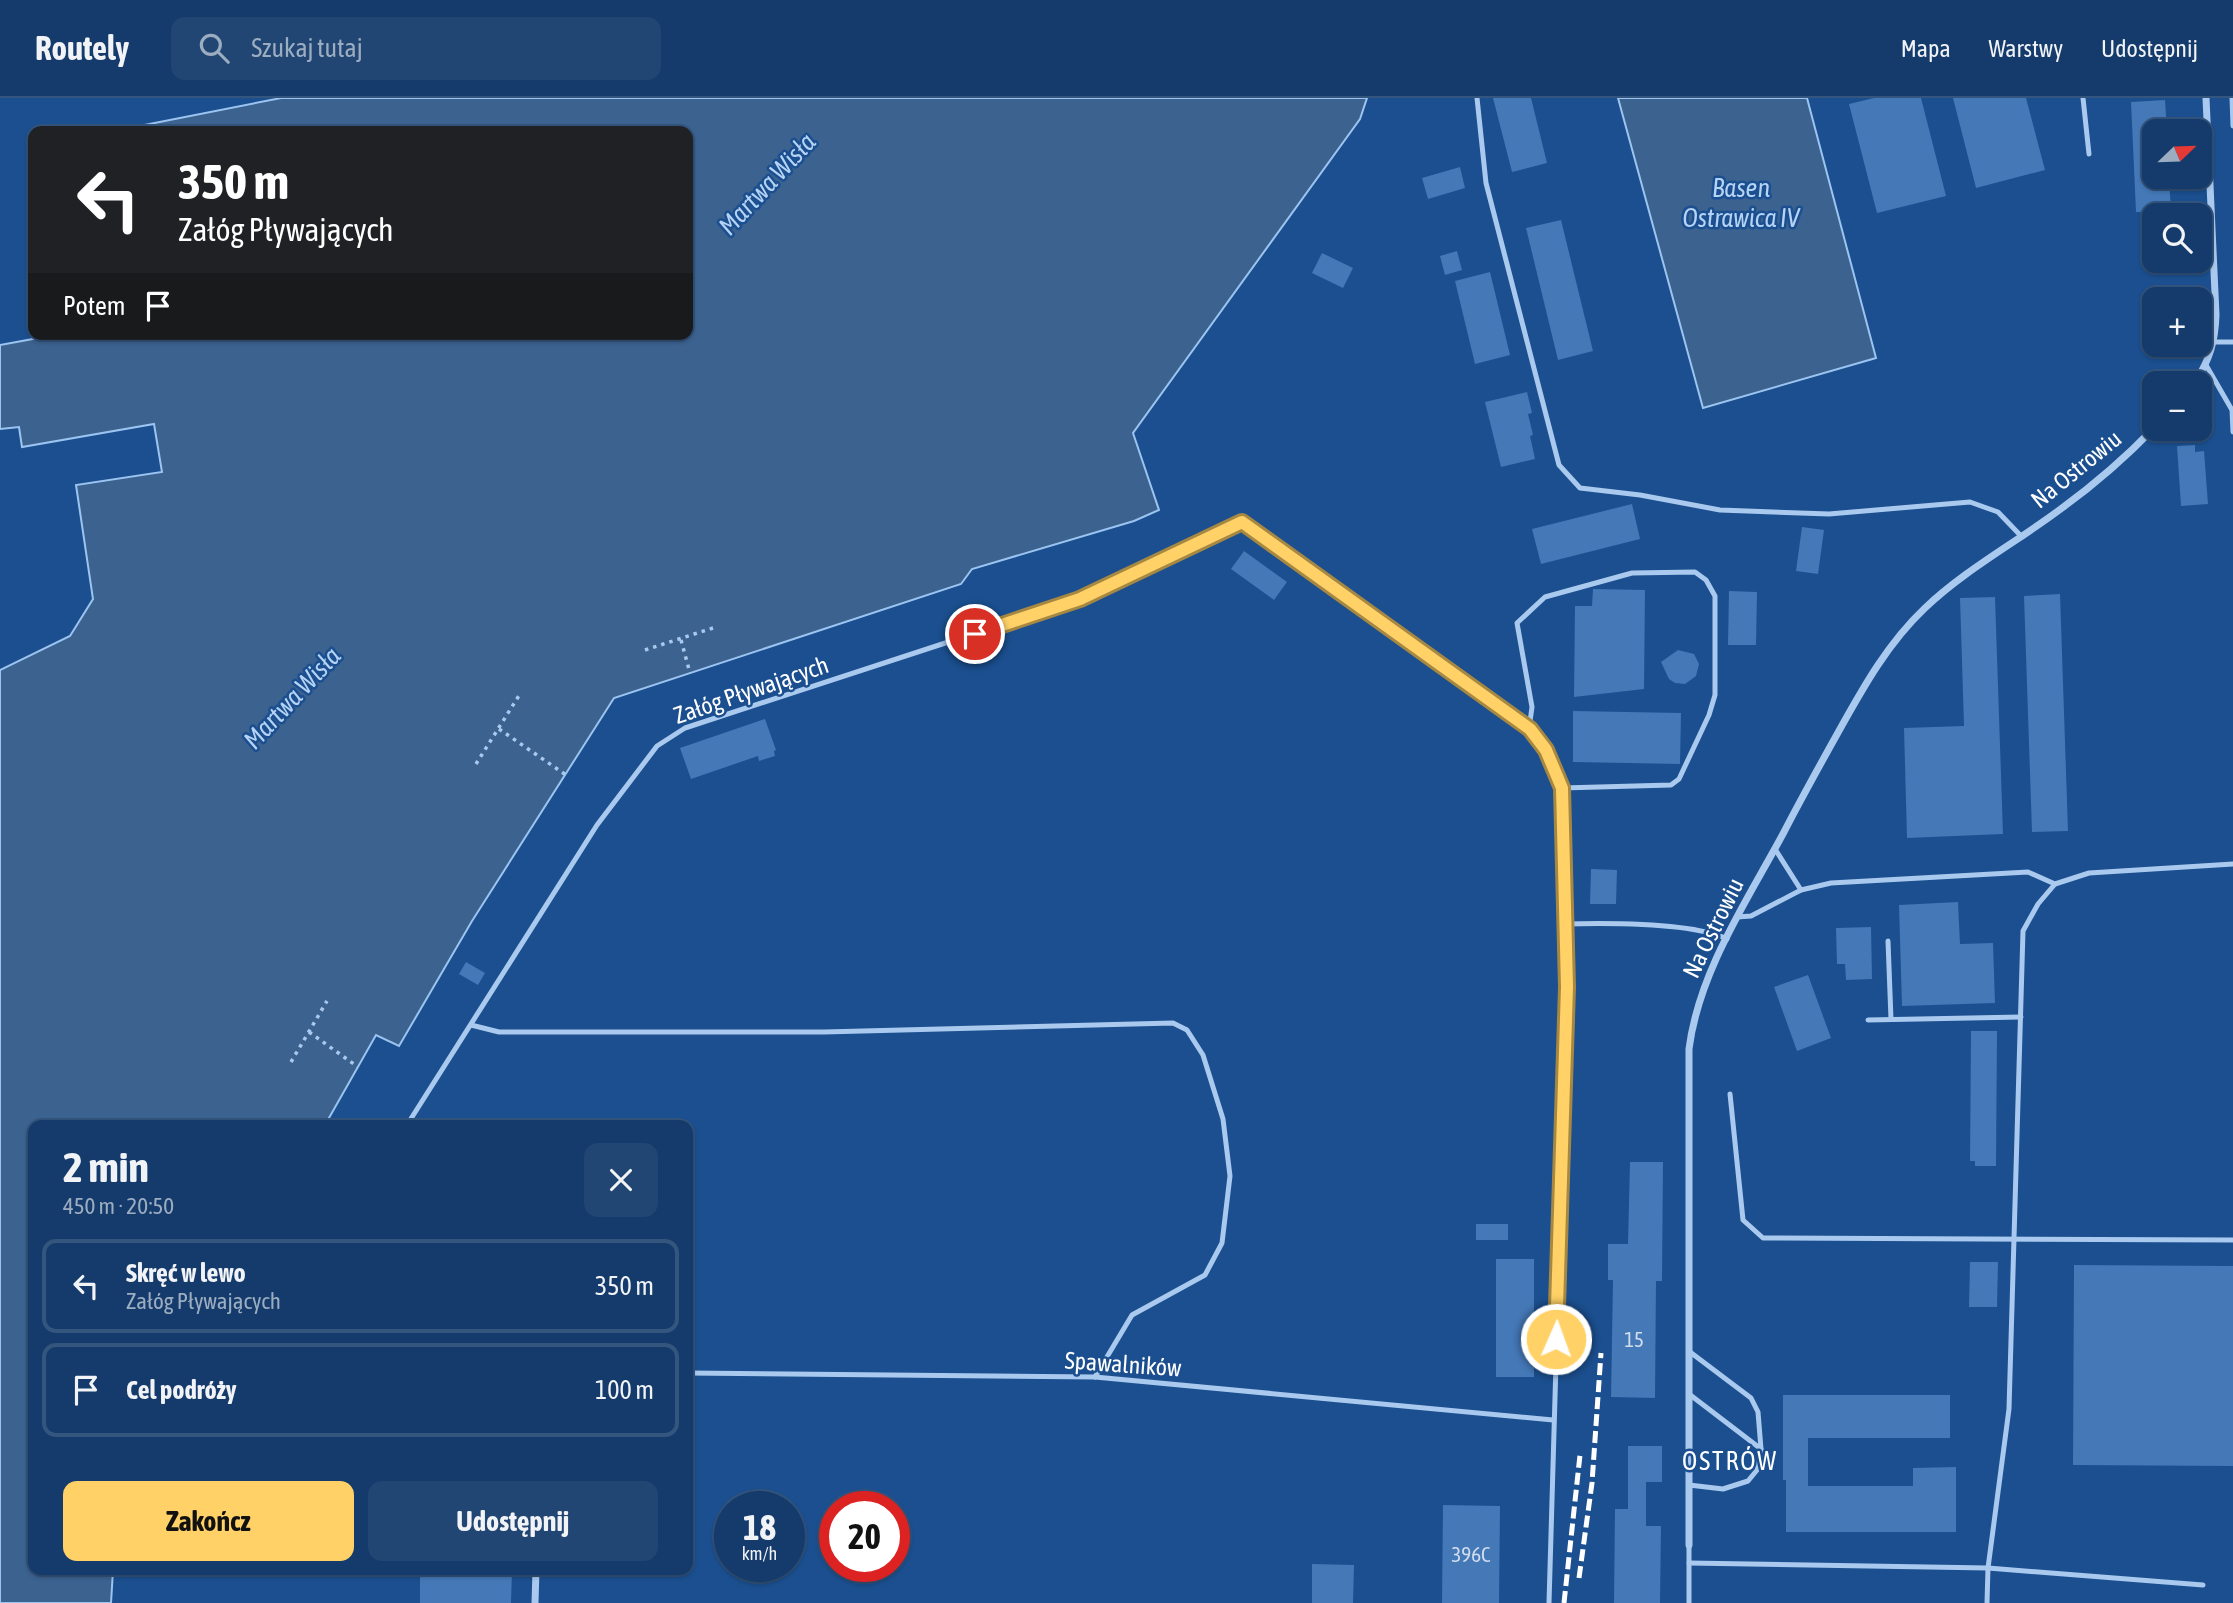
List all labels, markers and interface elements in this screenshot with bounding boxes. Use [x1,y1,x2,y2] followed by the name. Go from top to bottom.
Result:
[171,17,661,80] search box
[35,29,129,67] text: Routely
[195,29,233,67] icon: search
[251,33,363,63] text: Szukaj tutaj
[1901,35,1951,62] text: Mapa
[1989,35,2063,62] text: Warstwy
[2101,35,2198,62] text: Udostępnij
[2142,119,2212,189] north arrow
[2142,119,2212,441] map controls
[712,127,822,241] water label: Martwa Wisła
[178,153,289,209] text: 350 m
[63,154,154,245] icon: left
[1683,173,1801,233] water label: Basen Ostrawica IV
[2142,203,2212,273] button: search
[178,211,394,248] text: Załóg Pływających
[139,287,177,325] icon: arrive
[2142,287,2212,357] button: +
[63,291,125,321] text: Potem
[2142,371,2212,441] button: −
[2026,425,2126,513] street label: Na Ostrowiu
[945,604,1005,664] pin
[956,615,994,653] icon: arrive
[237,641,347,755] water label: Martwa Wisła
[670,651,832,729] street label: Załóg Pływających
[1677,874,1749,982] street label: Na Ostrowiu
[63,1143,149,1191] text: 2 min
[584,1143,658,1217] button: close
[63,1193,174,1219] text: 450 m · 20:50
[126,1258,246,1288] text: Skręć w lewo
[67,1267,105,1305] icon: left
[595,1271,654,1301] text: 350 m
[126,1288,281,1314] text: Załóg Pływających
[1519,1302,1593,1376] position arrow
[1624,1327,1644,1351] house number: 15
[1064,1346,1182,1382] street label: Spawalników
[67,1371,105,1409] icon: arrive
[126,1375,237,1405] text: Cel podróży
[595,1375,654,1405] text: 100 m
[1682,1446,1778,1476] district label: OSTRÓW
[63,1481,354,1561] button: Zakończ
[368,1481,658,1561] button: Udostępnij
[819,1491,910,1582] speed limit sign: 20
[743,1507,776,1547] text: 18
[1451,1542,1491,1566] house number: 396C
[742,1543,777,1564] text: km/h

